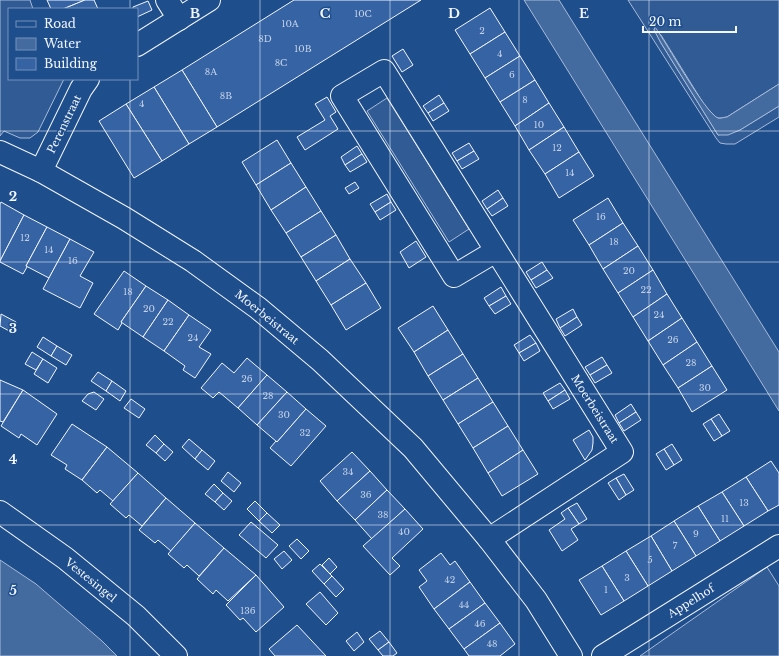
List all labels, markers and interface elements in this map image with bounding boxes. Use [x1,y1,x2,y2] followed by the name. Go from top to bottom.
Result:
[190,5,200,22] text: B
[320,5,331,22] text: C
[448,5,460,22] text: D
[579,5,589,22] text: E
[8,8,138,80] legend
[354,8,372,19] house number: 10C
[643,8,736,34] scale bar
[649,14,681,29] text: 20 m
[44,16,76,31] text: Road
[281,18,300,29] house number: 10A
[479,25,485,36] house number: 2
[258,33,272,44] house number: 8D
[43,36,81,51] text: Water
[294,43,312,54] house number: 10B
[497,48,503,59] house number: 4
[44,56,98,71] text: Building
[275,57,287,68] house number: 8C
[205,66,218,77] house number: 8A
[509,69,515,80] house number: 6
[220,90,232,101] house number: 8B
[44,92,85,156] street label: Perenstraat
[522,94,528,105] house number: 8
[139,98,145,109] house number: 4
[534,119,544,130] house number: 10
[552,142,562,153] house number: 12
[565,167,575,178] house number: 14
[9,188,17,205] text: 2
[596,211,606,222] house number: 16
[20,232,30,243] house number: 12
[609,236,619,247] house number: 18
[44,244,54,255] house number: 14
[68,255,78,266] house number: 16
[623,265,635,276] house number: 20
[640,284,652,295] house number: 22
[123,286,133,297] house number: 18
[232,287,303,348] street label: Moerbeistraat
[143,303,155,314] house number: 20
[654,309,664,320] house number: 24
[162,316,174,327] house number: 22
[9,320,17,337] text: 3
[188,332,198,343] house number: 24
[667,334,679,345] house number: 26
[686,357,697,368] house number: 28
[568,372,622,447] street label: Moerbeistraat
[241,373,253,384] house number: 26
[699,382,711,393] house number: 30
[263,390,274,401] house number: 28
[278,409,290,420] house number: 30
[299,427,311,438] house number: 32
[9,451,18,468] text: 4
[343,466,353,477] house number: 34
[360,489,372,500] house number: 36
[739,497,749,508] house number: 13
[378,509,389,520] house number: 38
[721,513,729,524] house number: 11
[398,526,410,537] house number: 40
[693,528,699,539] house number: 9
[673,540,678,551] house number: 7
[62,554,120,605] street label: Vestesingel
[647,554,653,565] house number: 5
[624,572,630,583] house number: 3
[445,574,455,585] house number: 42
[664,580,718,621] street label: Appelhof
[9,582,17,599] text: 5
[604,584,608,595] house number: 1
[459,599,469,610] house number: 44
[240,605,256,616] house number: 136
[474,618,486,629] house number: 46
[487,638,497,649] house number: 48

